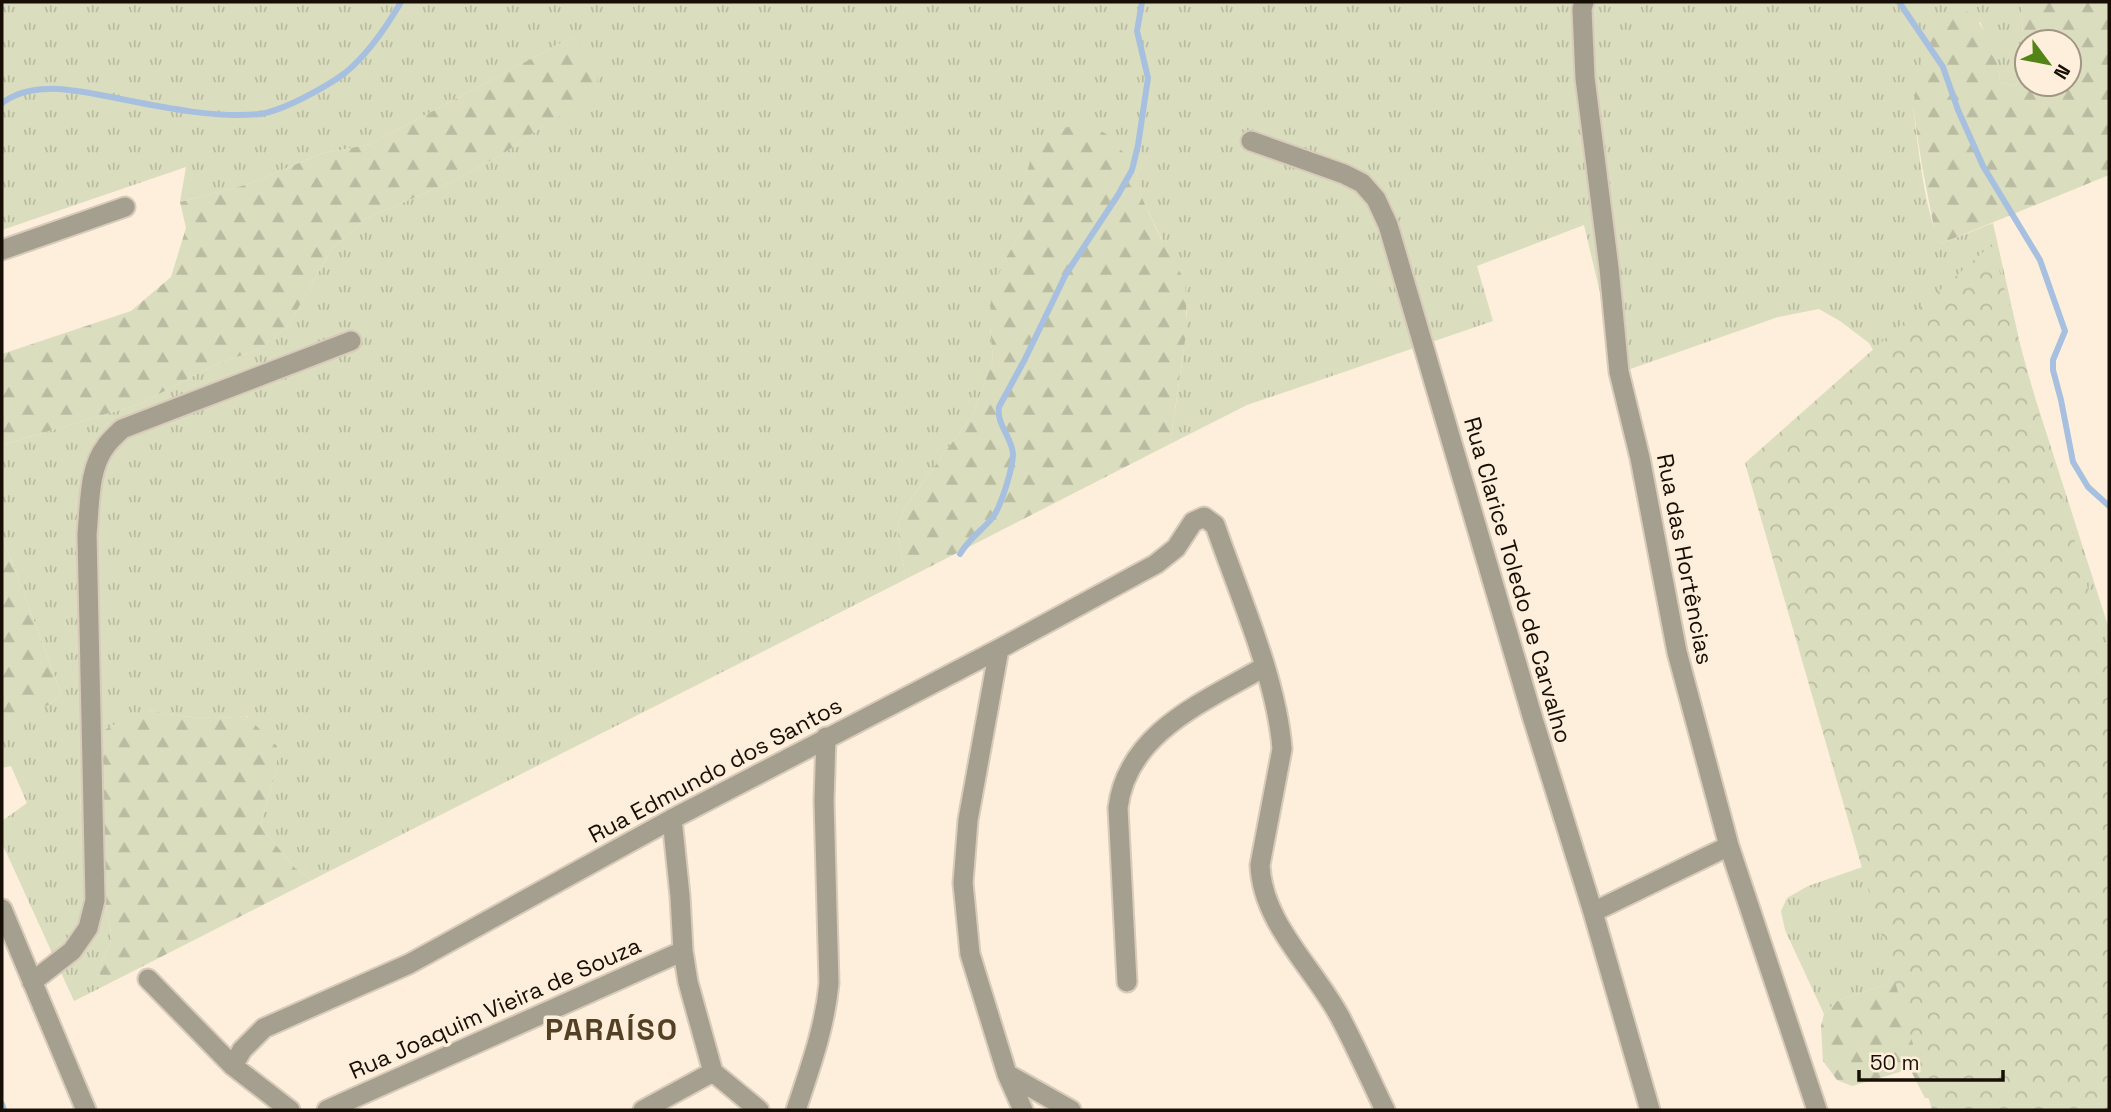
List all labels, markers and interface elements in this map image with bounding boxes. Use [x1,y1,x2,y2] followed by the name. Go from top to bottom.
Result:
[2013,28,2083,98] north arrow
[2048,60,2076,84] text: N
[1457,413,1579,747] street label: Rua Clarice Toledo de Carvalho
[1650,451,1720,667] street label: Rua das Hortências
[583,690,847,850] street label: Rua Edmundo dos Santos
[344,930,646,1086] street label: Rua Joaquim Vieira de Souza
[545,1010,679,1049] district label: PARAÍSO
[1859,1038,2002,1082] scale bar
[1870,1049,1920,1076] text: 50 m

